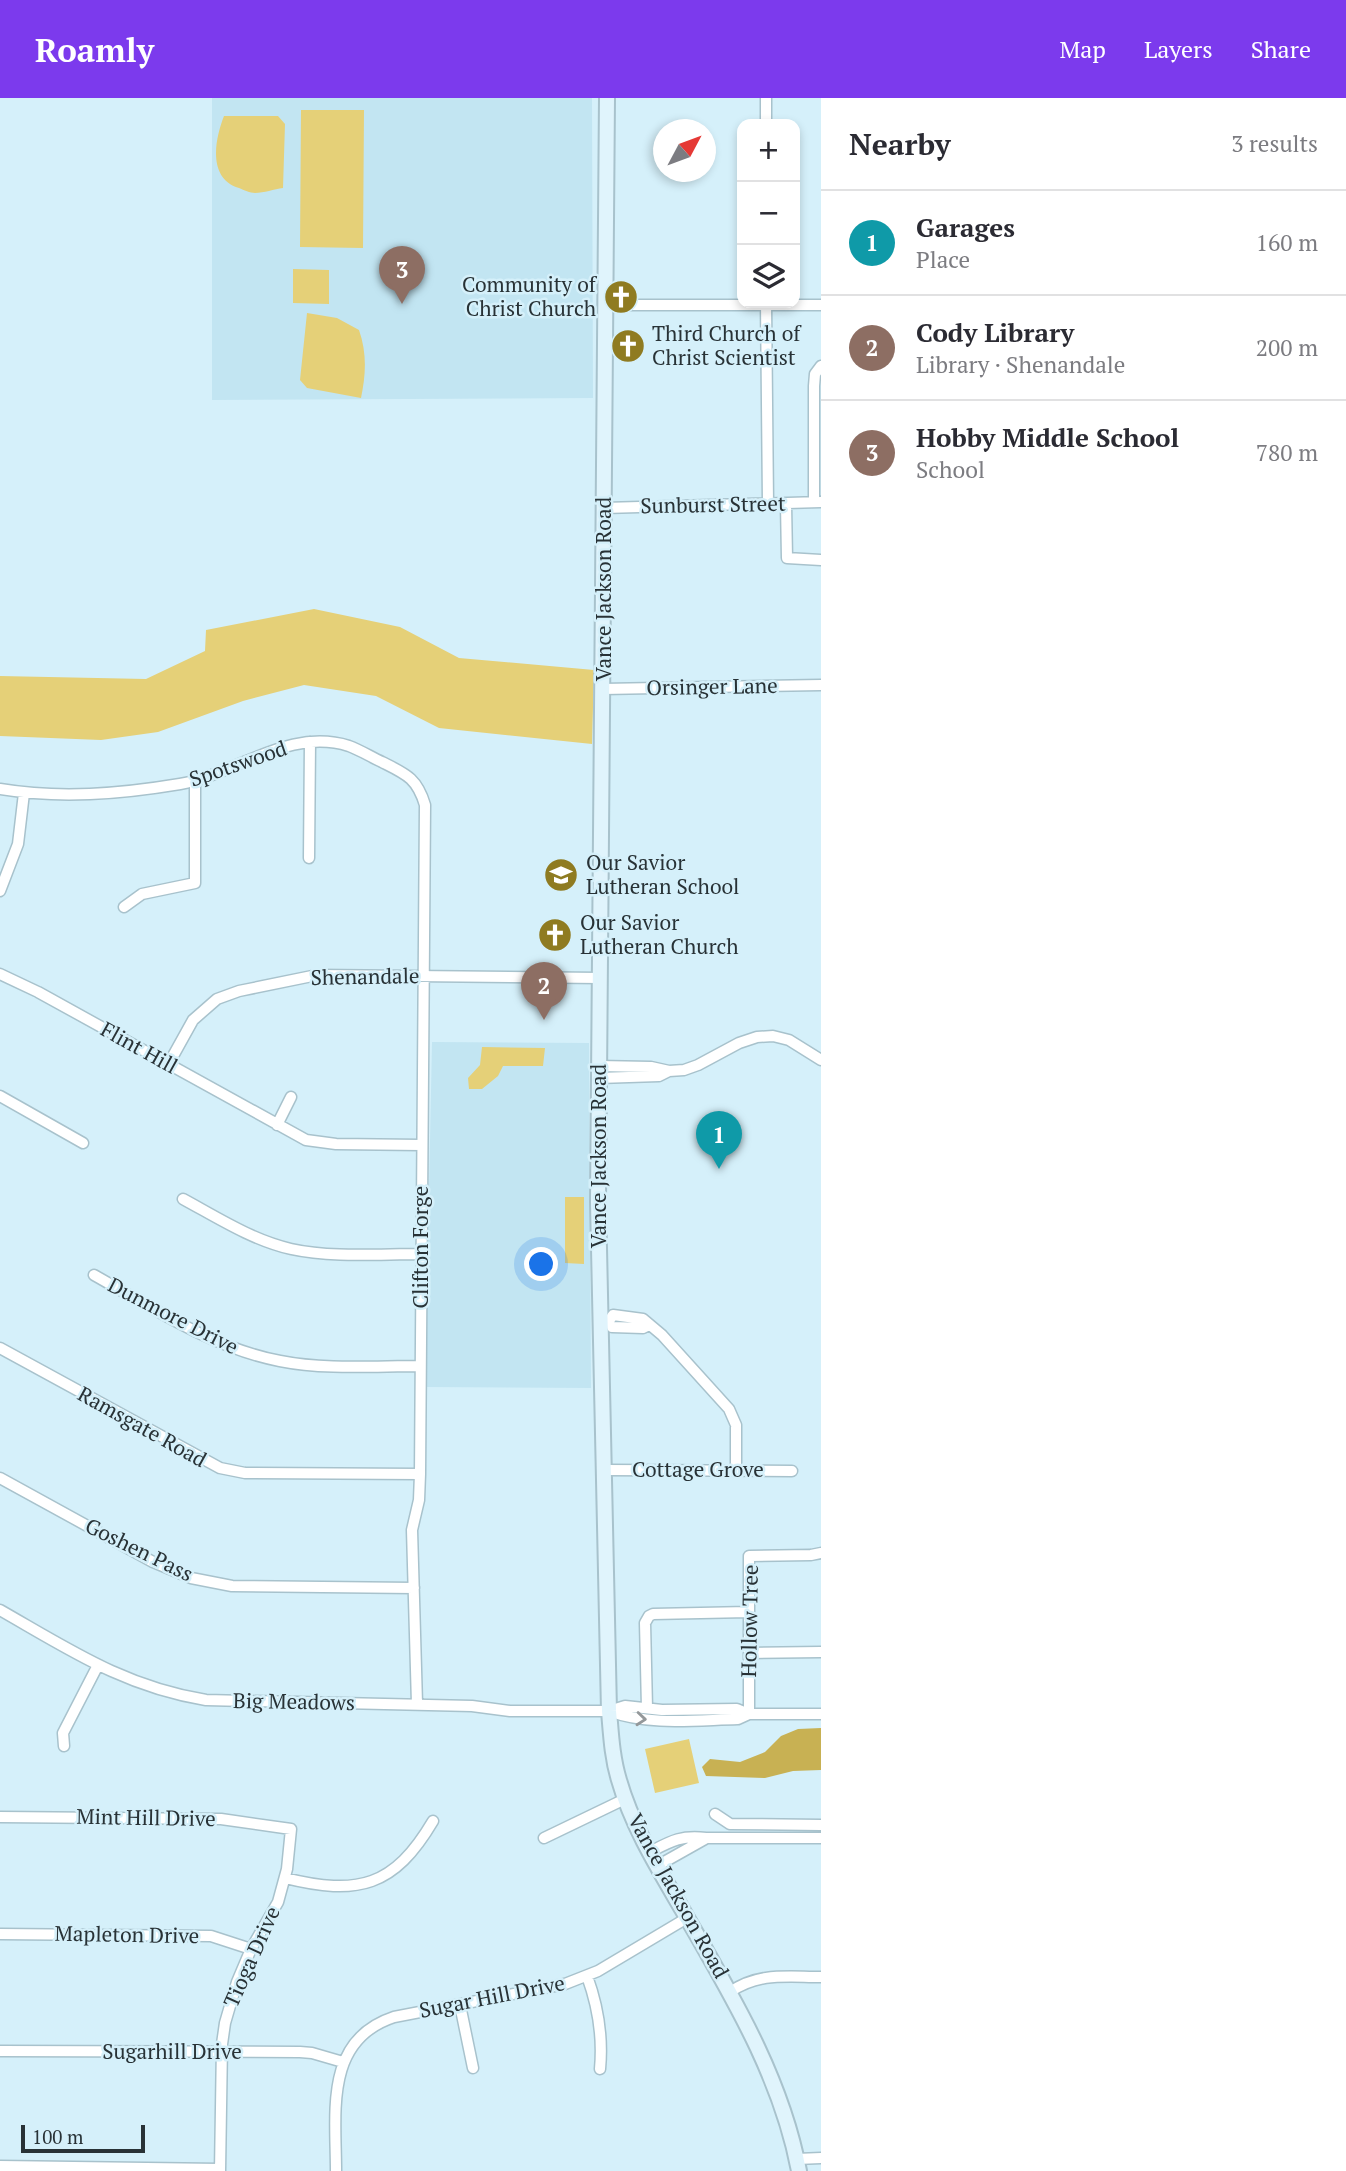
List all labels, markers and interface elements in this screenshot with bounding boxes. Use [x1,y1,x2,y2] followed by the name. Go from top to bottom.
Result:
[35,28,154,71] text: Roamly
[1059,33,1106,65] text: Map
[1144,33,1213,65] text: Layers
[1251,33,1311,65] text: Share
[653,119,716,182] north arrow
[737,119,800,308] map controls
[737,119,800,182] button: +
[849,124,951,164] text: Nearby
[1231,128,1318,159] text: 3 results
[737,182,800,245] button: −
[916,210,1015,244] text: Garages
[866,227,879,258] text: 1
[1256,227,1318,258] text: 160 m
[916,244,970,275] text: Place
[737,245,800,308] button: layers
[379,246,425,304] pin: 3
[462,270,598,322] place label: Community of Christ Church
[602,278,640,316] church icon: Community of Christ Church
[916,315,1074,349] text: Cody Library
[652,319,802,371] place label: Third Church of Christ Scientist
[609,327,647,365] church icon: Third Church of Christ Scientist
[866,332,879,363] text: 2
[1256,332,1318,363] text: 200 m
[916,349,1125,380] text: Library · Shenandale
[916,420,1179,454] text: Hobby Middle School
[866,437,879,468] text: 3
[1256,437,1318,468] text: 780 m
[916,454,985,485] text: School
[640,489,786,519] street label: Sunburst Street
[589,496,617,681] street label: Vance Jackson Road
[646,671,778,701] street label: Orsinger Lane
[185,733,290,793] street label: Spotswood
[586,848,739,900] place label: Our Savior Lutheran School
[542,856,580,894] school or university icon: Our Savior Lutheran School
[580,908,739,960] place label: Our Savior Lutheran Church
[536,916,574,954] church icon: Our Savior Lutheran Church
[310,961,420,991] street label: Shenandale
[521,962,567,1020] pin: 2
[96,1015,183,1080] street label: Flint Hill
[584,1063,612,1248] street label: Vance Jackson Road
[696,1111,742,1169] pin: 1
[406,1186,434,1308] street label: Clifton Forge
[524,1247,558,1281] your location
[103,1270,243,1360] street label: Dunmore Drive
[73,1379,212,1473] street label: Ramsgate Road
[632,1455,764,1483] street label: Cottage Grove
[81,1511,198,1587] street label: Goshen Pass
[734,1564,764,1678] street label: Hollow Tree
[233,1686,355,1716] street label: Big Meadows
[636,1711,647,1726] one-way arrow
[76,1802,216,1832] street label: Mint Hill Drive
[622,1808,736,1983] street label: Vance Jackson Road
[216,1902,286,2012] street label: Tioga Drive
[54,1919,200,1949] street label: Mapleton Drive
[417,1968,567,2024] street label: Sugar Hill Drive
[102,2037,242,2065] street label: Sugarhill Drive
[21,2122,145,2154] scale bar
[32,2124,83,2149] text: 100 m

